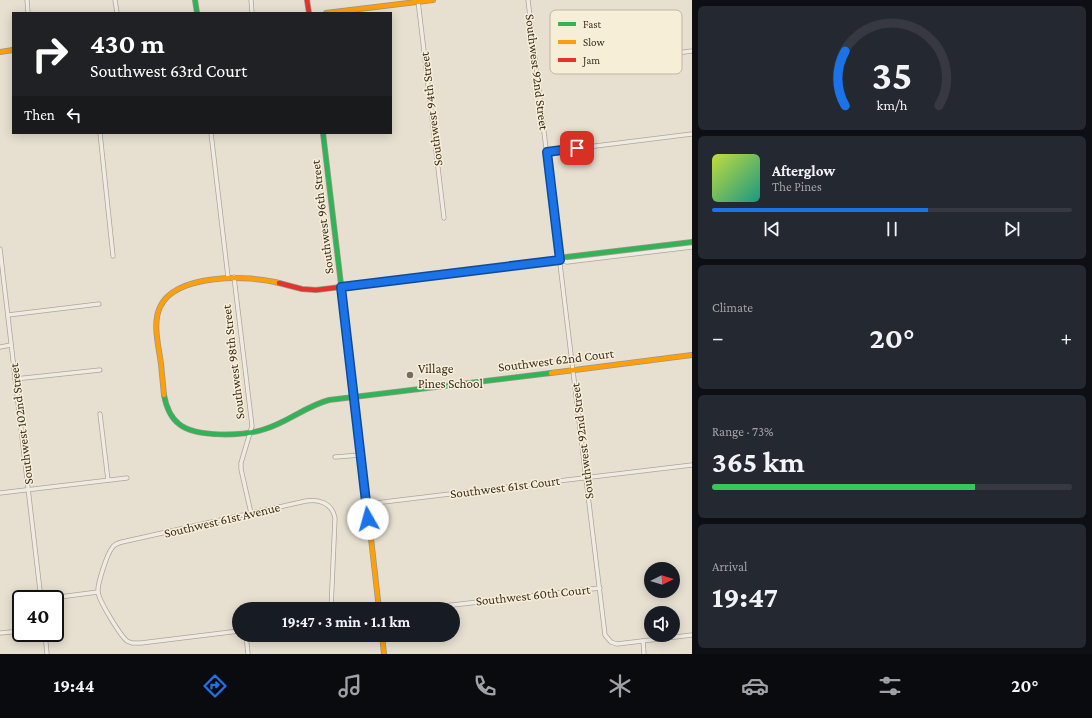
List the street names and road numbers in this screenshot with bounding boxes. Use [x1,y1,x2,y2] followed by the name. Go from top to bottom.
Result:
[522,13,552,132] street label: Southwest 92nd Street
[416,50,445,167] street label: Southwest 94th Street
[307,158,336,275] street label: Southwest 96th Street
[218,303,247,420] street label: Southwest 98th Street
[497,345,615,375] street label: Southwest 62nd Court
[6,362,36,486] street label: Southwest 102nd Street
[567,381,597,500] street label: Southwest 92nd Street
[449,473,561,501] street label: Southwest 61st Court
[162,499,282,541] street label: Southwest 61st Avenue
[475,581,592,608] street label: Southwest 60th Court

